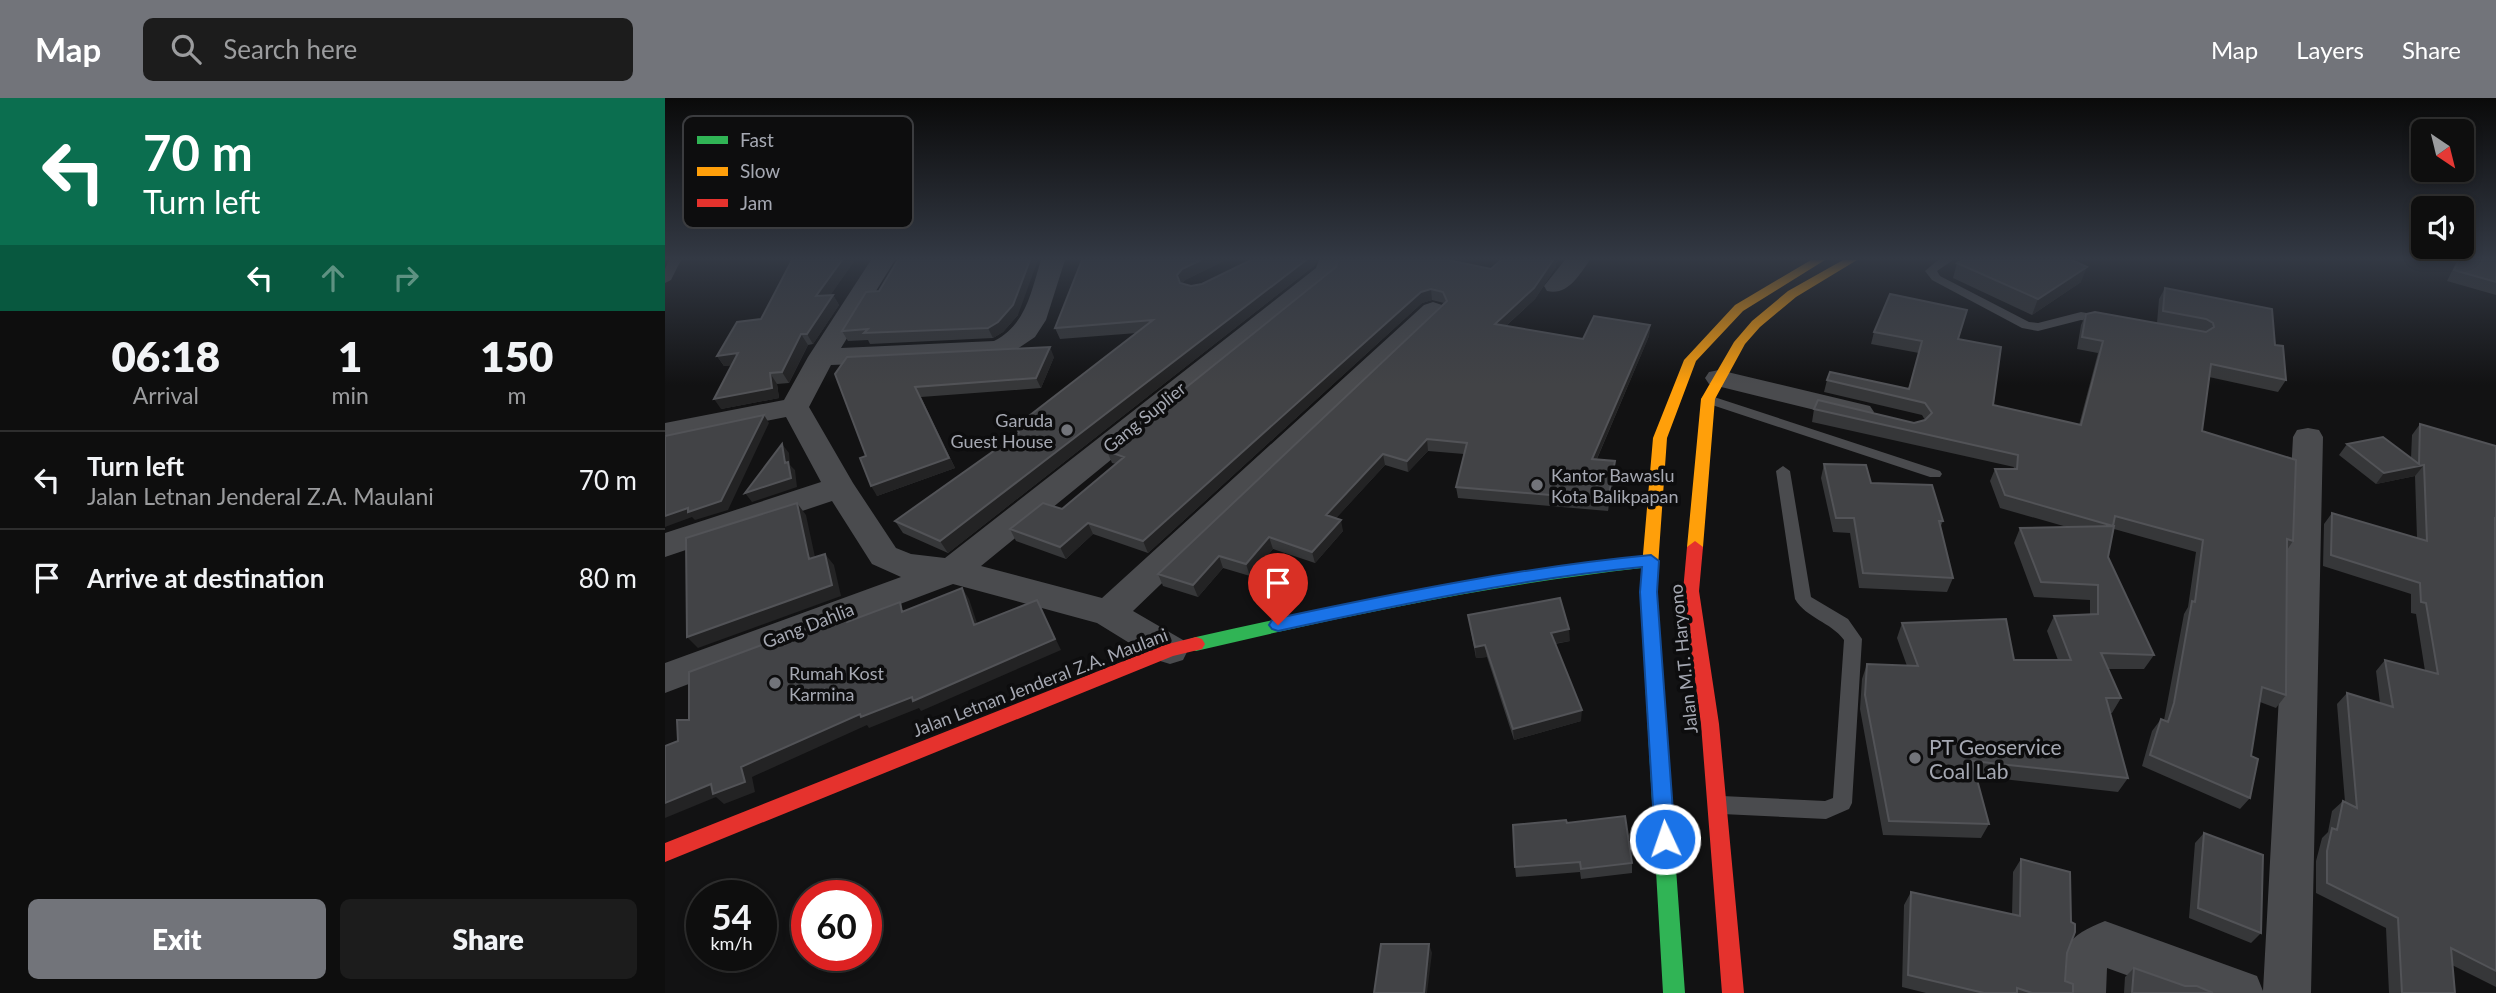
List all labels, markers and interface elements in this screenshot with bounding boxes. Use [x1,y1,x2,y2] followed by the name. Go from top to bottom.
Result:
[143,18,633,81] search box
[35,29,101,69] text: Map
[167,30,205,68] icon: search
[223,33,357,65] text: Search here
[2211,35,2258,64] text: Map
[2296,35,2364,64] text: Layers
[2402,35,2461,64] text: Share
[683,116,913,228] legend
[2411,119,2475,182] north arrow
[2411,119,2474,259] map controls
[143,123,253,181] text: 70 m
[28,126,119,217] icon: left
[740,128,774,151] text: Fast
[740,159,780,182] text: Slow
[143,182,260,221] text: Turn left
[740,191,773,214] text: Jam
[2411,196,2474,259] button: sound
[241,259,279,297] icon: left
[314,259,352,297] icon: ahead
[387,259,425,297] icon: right
[112,331,220,381] text: 06:18
[338,331,362,381] text: 1
[480,331,553,381] text: 150
[1098,377,1190,457] street label: Gang Suplier
[133,381,199,409] text: Arrival
[332,381,369,409] text: min
[507,381,526,409] text: m
[951,409,1053,452] place label: Garuda Guest House
[1059,422,1075,438] marker: Garuda Guest House
[87,450,184,482] text: Turn left
[28,461,66,499] icon: left
[579,464,637,496] text: 70 m
[1551,464,1679,507] place label: Kantor Bawaslu Kota Balikpapan
[1529,477,1545,493] marker: Kantor Bawaslu Kota Balikpapan
[87,482,434,510] text: Jalan Letnan Jenderal Z.A. Maulani
[1248,553,1308,625] pin
[28,559,66,597] icon: arrive
[87,562,324,594] text: Arrive at destination
[579,562,637,594] text: 80 m
[1259,564,1297,602] icon: arrive
[1664,583,1702,735] street label: Jalan M.T. Haryono
[759,598,857,652] street label: Gang Dahlia
[909,623,1171,741] street label: Jalan Letnan Jenderal Z.A. Maulani
[789,662,885,705] place label: Rumah Kost Karmina
[767,675,783,691] marker: Rumah Kost Karmina
[1929,734,2062,783] place label: PT Geoservice Coal Lab
[1907,750,1923,766] marker: PT Geoservice Coal Lab
[1628,802,1702,876] position arrow
[791,880,882,971] speed limit sign: 60
[711,895,752,937] text: 54
[28,899,326,979] button: Exit
[340,899,637,979] button: Share
[710,932,753,954] text: km/h

